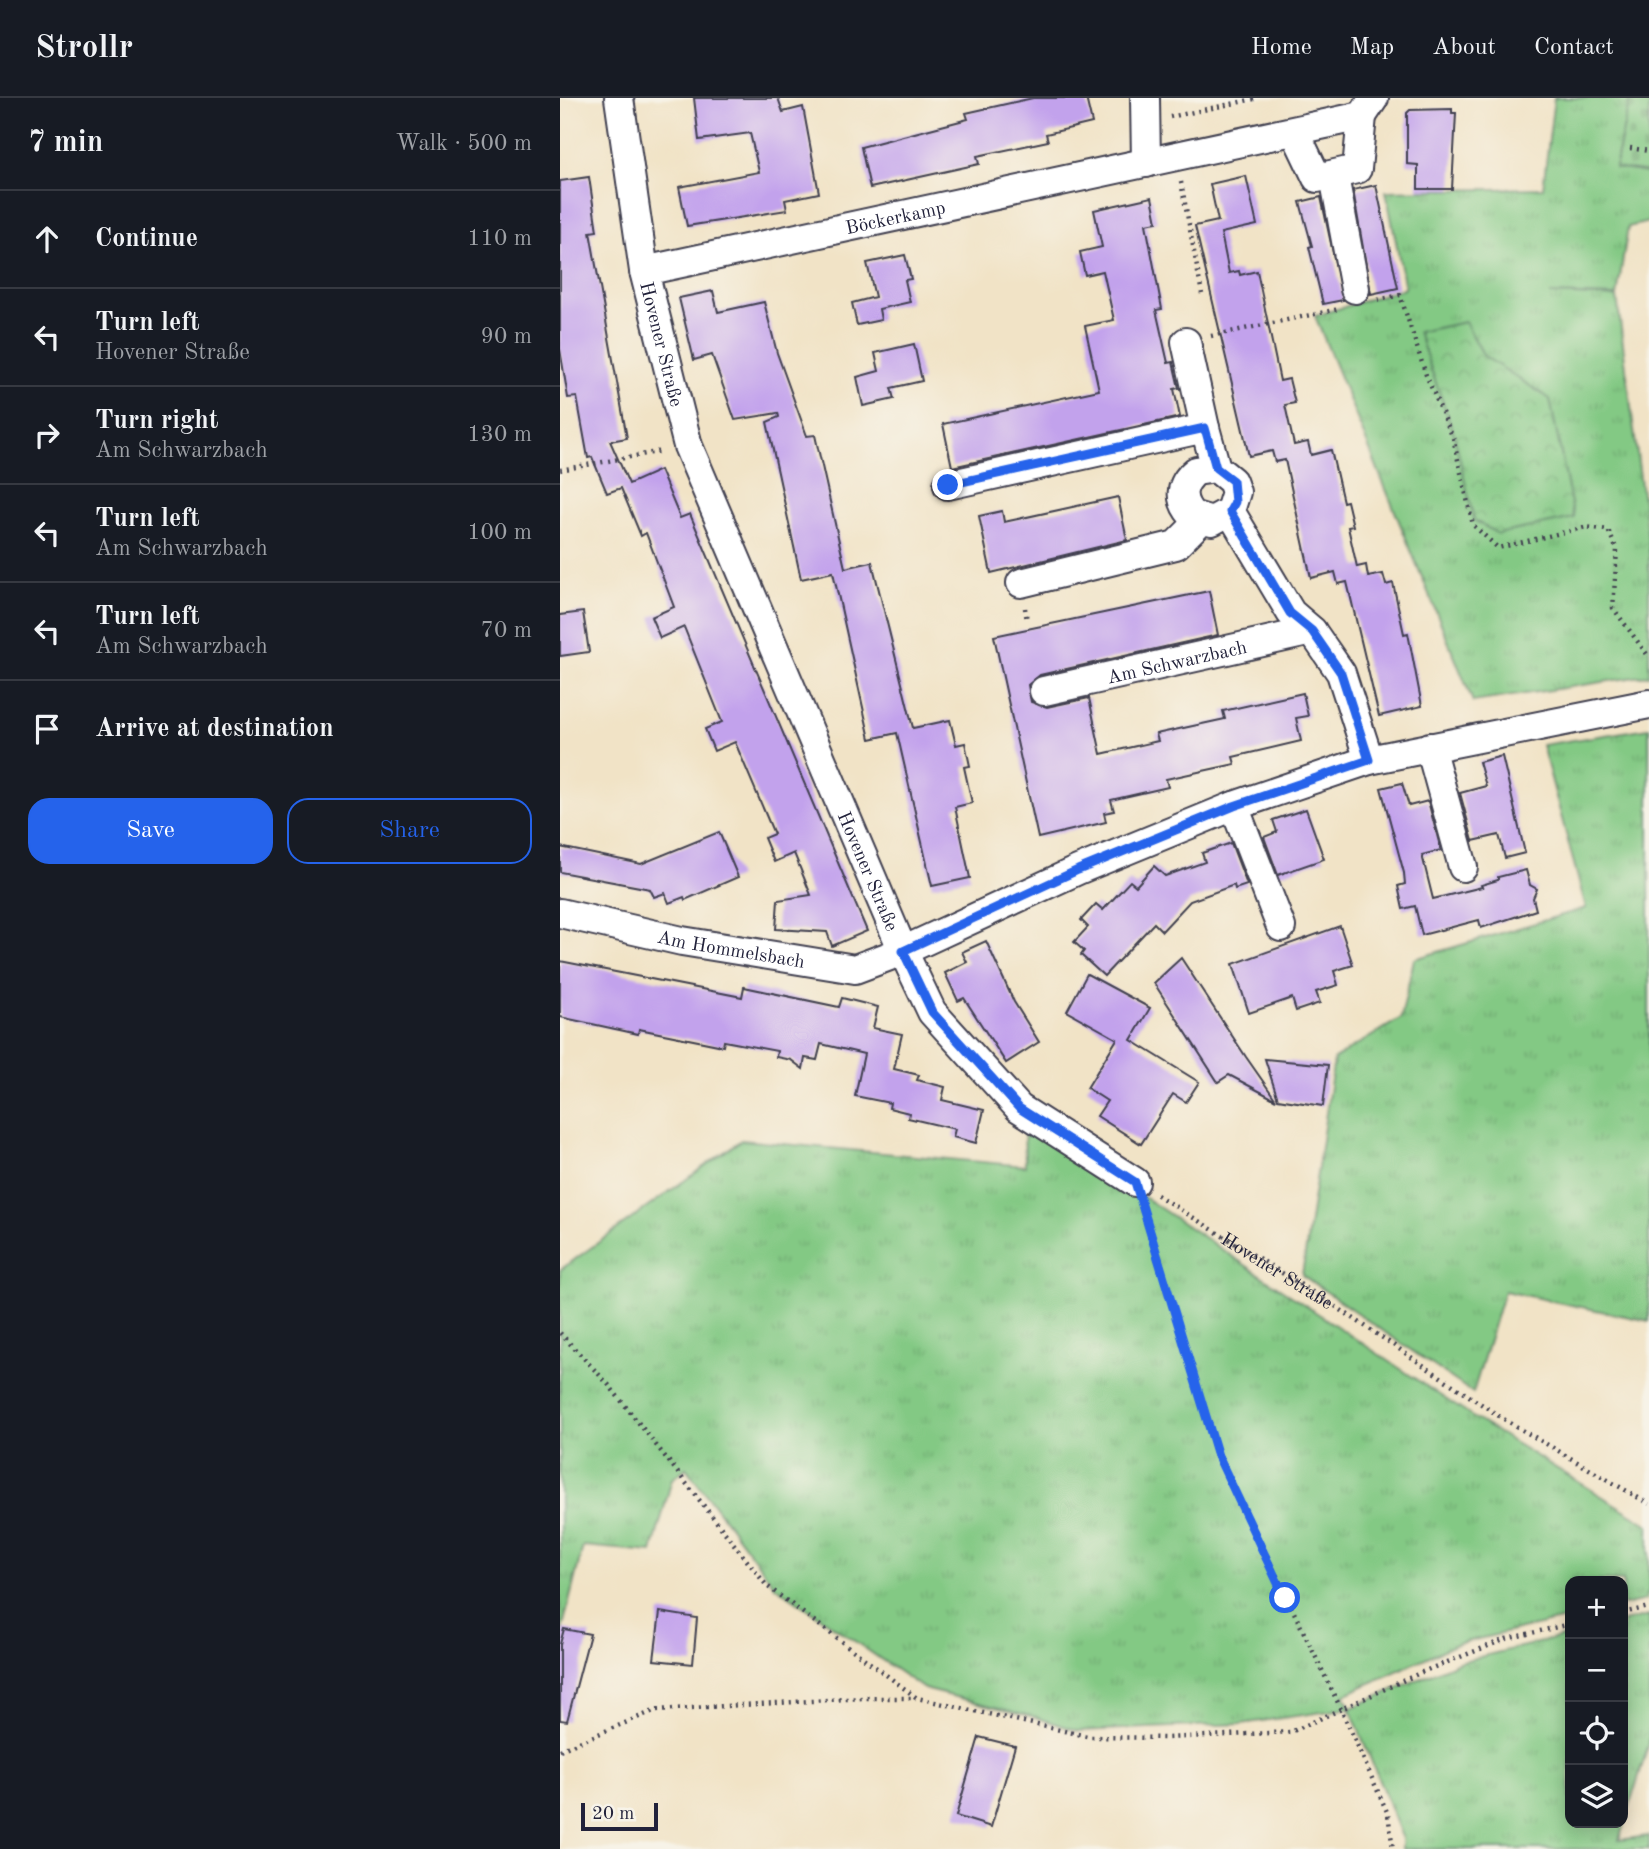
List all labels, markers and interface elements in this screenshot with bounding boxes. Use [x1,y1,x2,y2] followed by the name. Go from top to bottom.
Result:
[35,32,133,65] text: Strollr
[1251,36,1312,60] text: Home
[1350,36,1394,60] text: Map
[1432,36,1496,60] text: About
[1534,36,1614,60] text: Contact
[28,128,103,158] text: 7 min
[396,132,532,155] text: Walk · 500 m
[844,199,947,239] street label: Böckerkamp
[28,220,66,258] icon: ahead
[95,226,198,252] text: Continue
[467,227,532,250] text: 110 m
[635,280,685,409] street label: Hovener Straße
[95,310,200,336] text: Turn left
[28,318,66,356] icon: left
[481,325,532,348] text: 90 m
[95,341,250,364] text: Hovener Straße
[95,408,218,434] text: Turn right
[28,416,66,454] icon: right
[467,423,532,446] text: 130 m
[95,439,268,462] text: Am Schwarzbach
[932,469,963,500] route end
[95,506,200,532] text: Turn left
[28,514,66,552] icon: left
[467,521,532,544] text: 100 m
[95,537,268,560] text: Am Schwarzbach
[95,604,200,630] text: Turn left
[28,612,66,650] icon: left
[481,619,532,642] text: 70 m
[95,635,268,658] text: Am Schwarzbach
[1105,639,1249,689] street label: Am Schwarzbach
[28,710,66,748] icon: arrive
[95,716,334,742] text: Arrive at destination
[28,798,273,864] button: Save
[287,798,532,864] button: Share
[833,809,900,934] street label: Hovener Straße
[655,929,806,973] street label: Am Hommelsbach
[1217,1230,1336,1314] street label: Hovener Straße
[1565,1576,1628,1828] map controls
[1565,1576,1628,1639] button: +
[1269,1582,1300,1613] route start
[1565,1639,1628,1702] button: −
[1565,1702,1628,1765] button: locate
[1565,1765,1628,1828] button: layers
[581,1800,658,1832] scale bar
[592,1805,634,1824] text: 20 m

